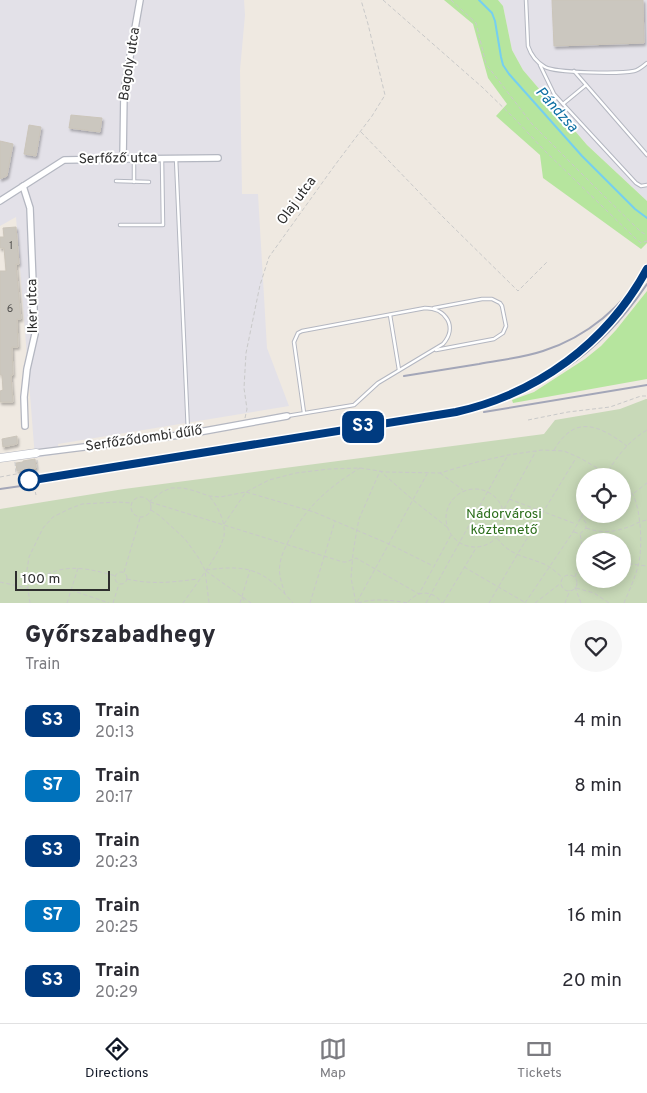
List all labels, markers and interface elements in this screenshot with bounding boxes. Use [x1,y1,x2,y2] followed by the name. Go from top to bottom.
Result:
[116,26,144,102] street label: Bagoly utca
[531,83,582,137] water label: Pándzsa
[78,150,158,168] street label: Serfőző utca
[274,173,320,229] street label: Olaj utca
[9,239,13,253] house number: 1
[24,279,42,333] street label: Iker utca
[7,302,13,316] house number: 6
[340,411,386,443] line badge: S3
[352,415,374,438] text: S3
[84,422,205,456] street label: Serfőződombi dűlő
[576,468,631,588] map controls
[576,468,631,523] button: locate
[18,469,40,491] unlabelled marker
[466,506,542,539] park label: Nádorvárosi köztemető
[576,533,631,588] button: layers
[15,568,110,591] scale bar
[22,571,60,588] text: 100 m
[570,620,622,672] button: heart
[25,621,216,651] text: Győrszabadhegy
[25,655,60,675] text: Train
[95,699,140,723] text: Train
[42,709,63,732] text: S3
[574,709,622,733] text: 4 min
[95,723,134,743] text: 20:13
[95,764,140,788] text: Train
[42,774,63,797] text: S7
[574,774,622,798] text: 8 min
[95,788,133,808] text: 20:17
[95,829,140,853] text: Train
[42,839,63,862] text: S3
[567,839,622,863] text: 14 min
[95,853,138,873] text: 20:23
[95,894,140,918] text: Train
[42,904,63,927] text: S7
[567,904,622,928] text: 16 min
[95,918,138,938] text: 20:25
[95,959,140,983] text: Train
[42,969,63,992] text: S3
[562,969,622,993] text: 20 min
[95,983,138,1003] text: 20:29
[85,1035,149,1082] tab: Directions
[319,1035,347,1082] tab: Map
[517,1035,562,1082] tab: Tickets

